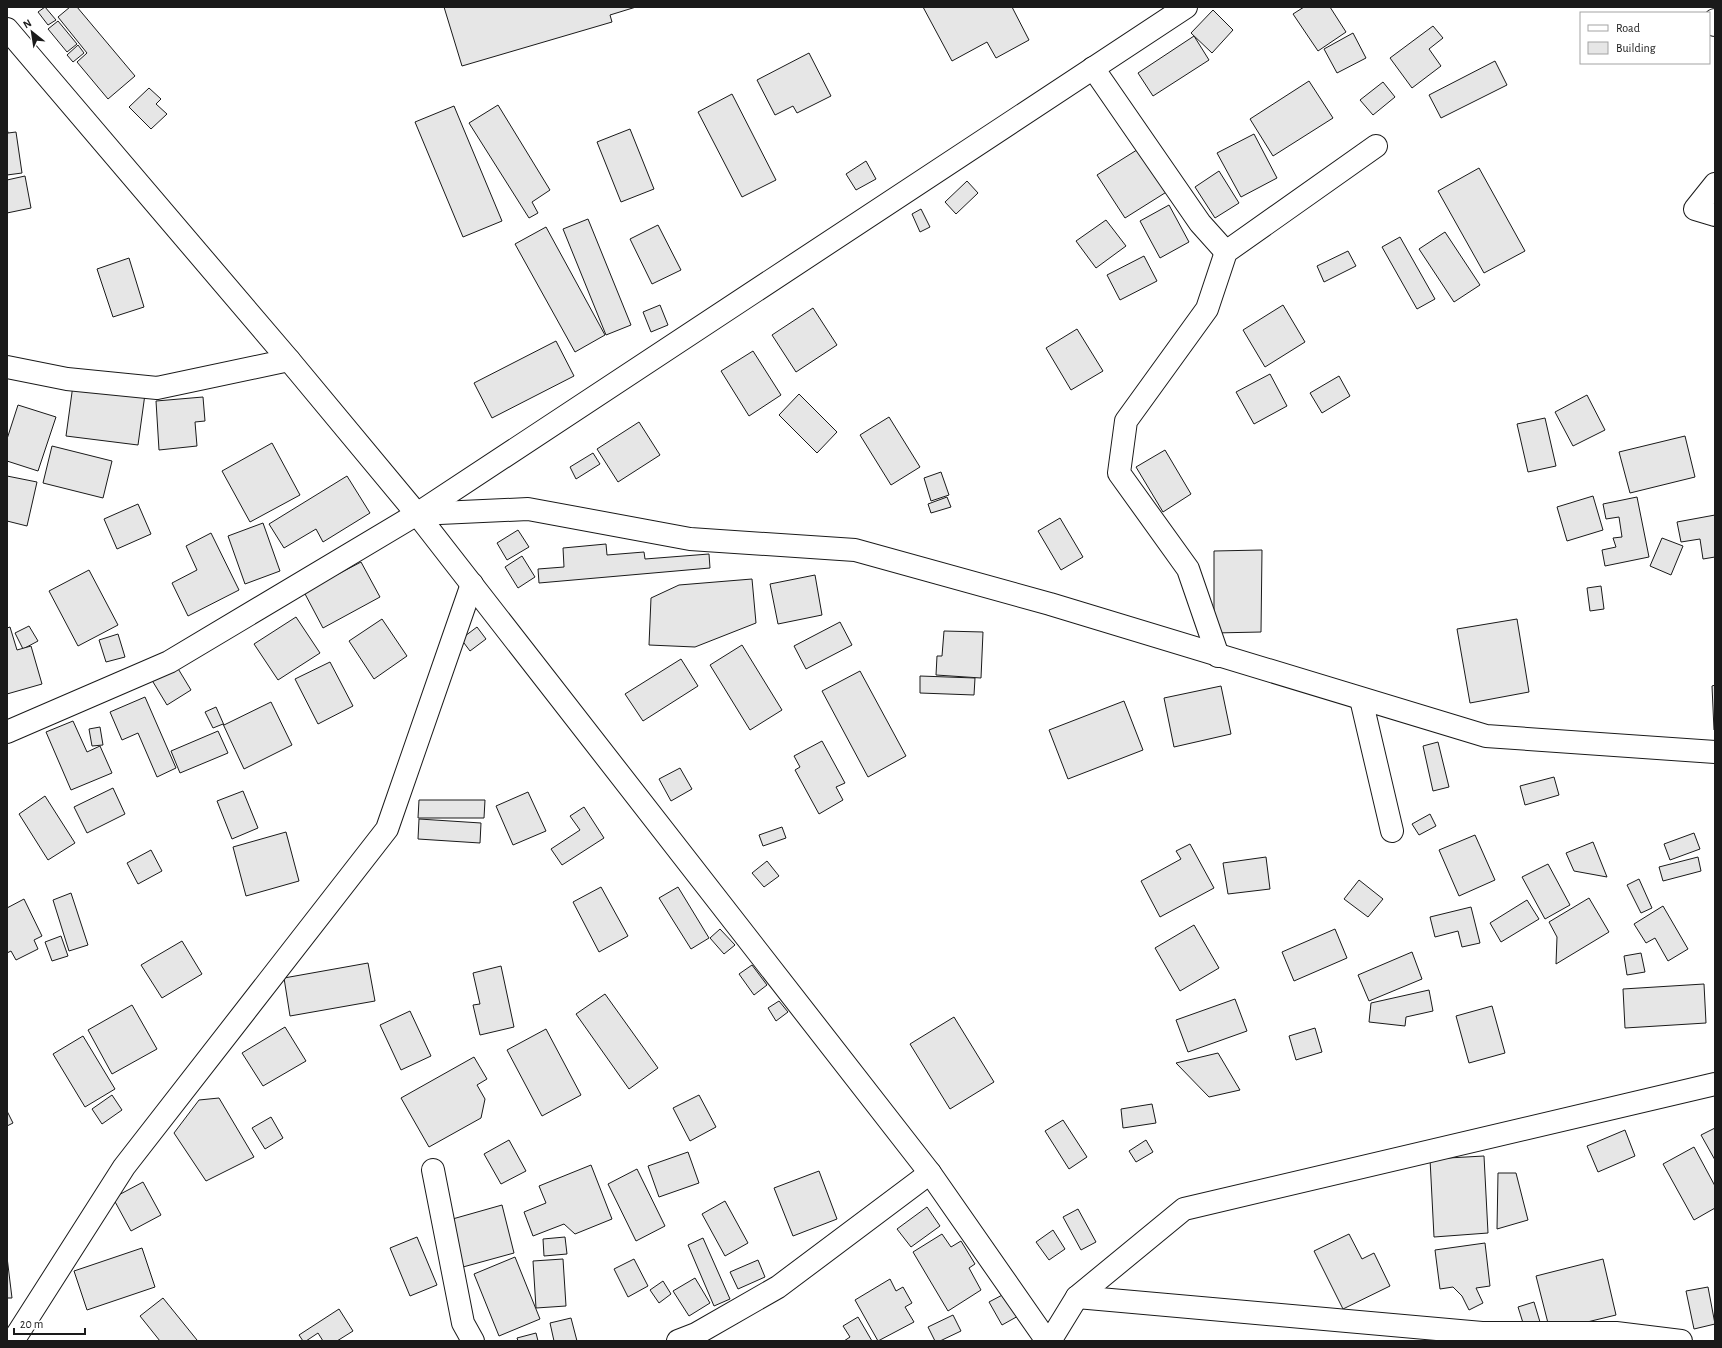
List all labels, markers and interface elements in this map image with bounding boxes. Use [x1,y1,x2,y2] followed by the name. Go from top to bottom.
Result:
[12,12,52,52] north arrow
[1580,12,1710,64] legend
[21,17,33,30] text: N
[1616,22,1640,34] text: Road
[1616,42,1656,54] text: Building
[14,1310,85,1336] scale bar
[20,1318,43,1330] text: 20 m

